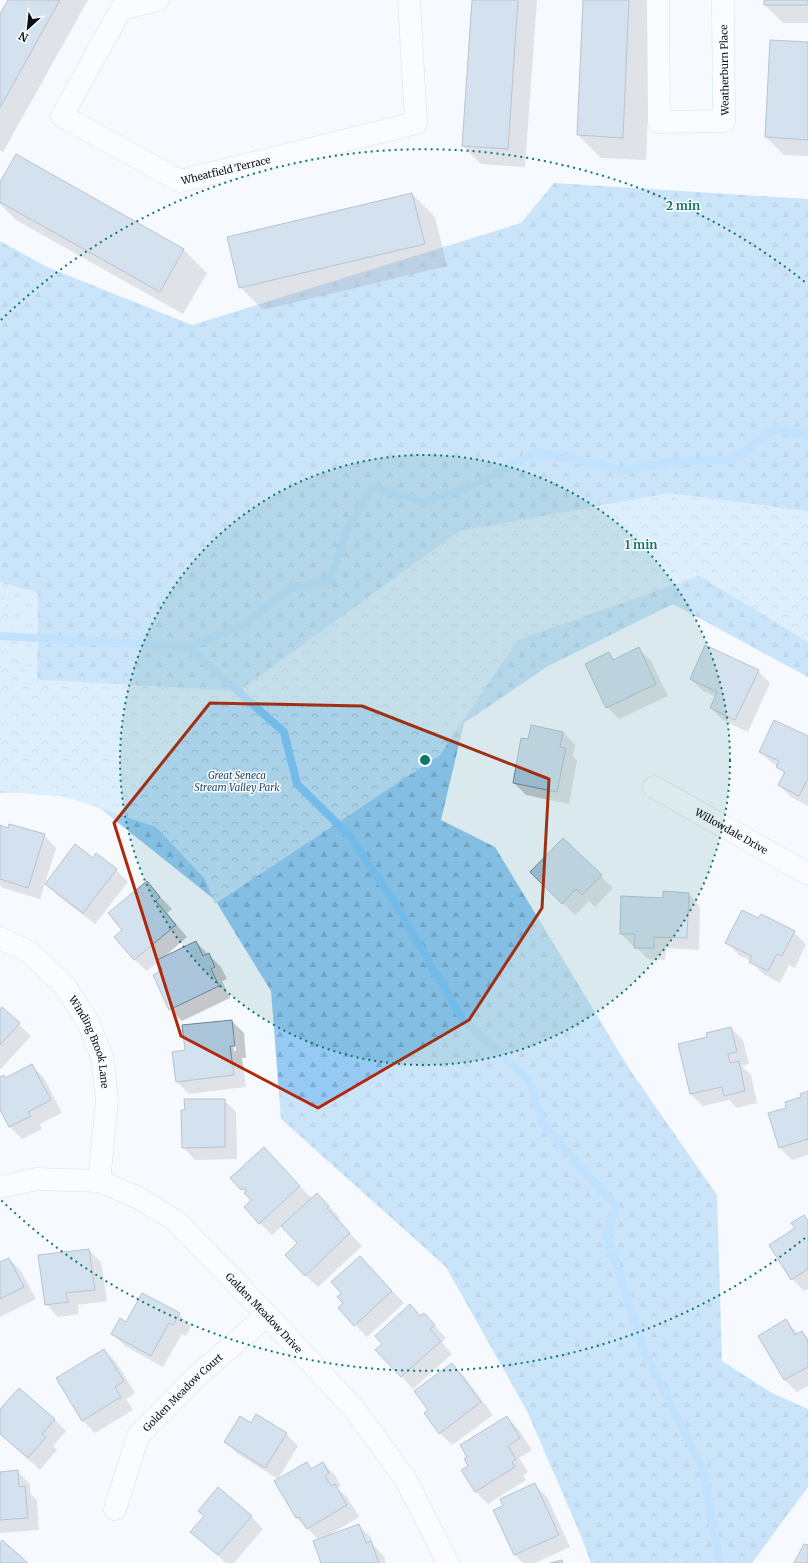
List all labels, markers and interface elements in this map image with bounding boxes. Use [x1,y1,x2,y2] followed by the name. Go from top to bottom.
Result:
[8,8,48,48] north arrow
[717,25,732,116] street label: Weatherburn Place
[16,29,31,45] text: N
[179,153,272,188] street label: Wheatfield Terrace
[666,198,700,213] text: 2 min
[625,537,657,552] text: 1 min
[418,753,432,767] centre of rings
[194,769,280,794] park label: Great Seneca Stream Valley Park
[692,805,770,857] street label: Willowdale Drive
[65,993,112,1089] street label: Winding Brook Lane
[223,1270,305,1356] street label: Golden Meadow Drive
[140,1351,226,1434] street label: Golden Meadow Court

